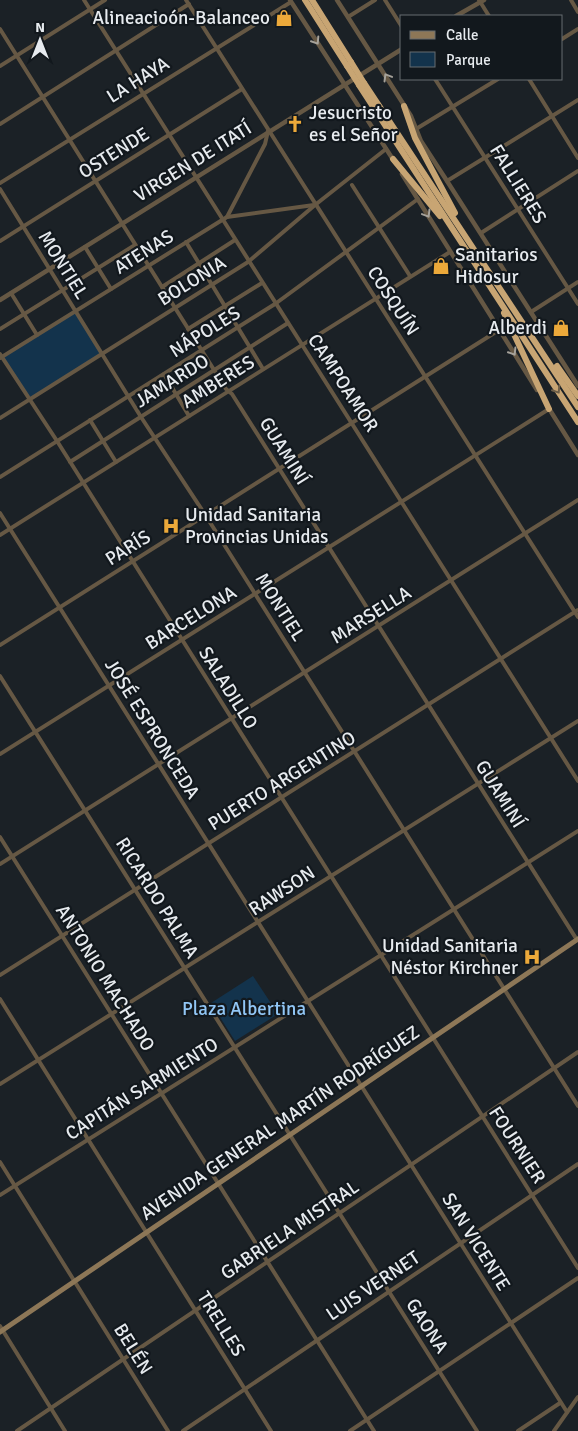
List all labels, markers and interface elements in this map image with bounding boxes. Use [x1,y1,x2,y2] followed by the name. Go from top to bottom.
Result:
[92,6,270,30] place label: Alineacioón-Balanceo
[274,8,294,28] shop icon: Alineacioón-Balanceo
[15,15,65,65] north arrow
[400,15,563,80] legend
[35,19,45,36] text: N
[446,26,479,44] text: Calle
[310,35,319,44] one-way arrow
[102,51,174,109] street label: LA HAYA
[446,51,491,69] text: Parque
[384,74,393,83] one-way arrow
[309,101,398,147] place label: Jesucristo es el Señor
[285,114,305,134] church icon: Jesucristo es el Señor
[130,116,257,208] street label: VIRGEN DE ITATÍ
[74,122,154,184] street label: OSTENDE
[484,140,552,228] street label: FALLIERES
[421,209,431,218] one-way arrow
[110,224,178,280] street label: ATENAS
[33,226,93,304] street label: MONTIEL
[455,243,538,289] place label: Sanitarios Hidosur
[153,251,231,311] street label: BOLONIA
[431,256,451,276] shop icon: Sanitarios Hidosur
[362,262,424,340] street label: COSQUÍN
[165,301,245,363] street label: NÁPOLES
[488,316,547,340] place label: Alberdi
[551,318,571,338] shop icon: Alberdi
[302,329,384,437] street label: CAMPOAMOR
[507,346,516,356] one-way arrow
[130,349,214,413] street label: JAMARDO
[177,350,259,414] street label: AMBERES
[551,385,561,394] one-way arrow
[254,413,314,490] street label: GUAMINÍ
[185,503,328,549] place label: Unidad Sanitaria Provincias Unidas
[161,516,181,536] hospital icon: Unidad Sanitaria Provincias Unidas
[101,525,155,571] street label: PARÍS
[250,568,310,646] street label: MONTIEL
[141,580,241,655] street label: BARCELONA
[326,581,416,649] street label: MARSELLA
[193,642,263,734] street label: SALADILLO
[99,654,205,804] street label: JOSÉ ESPRONCEDA
[204,726,360,836] street label: PUERTO ARGENTINO
[470,756,530,833] street label: GUAMINÍ
[110,833,204,963] street label: RICARDO PALMA
[244,861,320,921] street label: RAWSON
[50,900,160,1056] street label: ANTONIO MACHADO
[382,934,518,980] place label: Unidad Sanitaria Néstor Kirchner
[522,947,542,967] hospital icon: Unidad Sanitaria Néstor Kirchner
[182,997,306,1021] park label: Plaza Albertina
[136,1020,424,1226] street label: AVENIDA GENERAL MARTÍN RODRÍGUEZ
[61,1032,223,1146] street label: CAPITÁN SARMIENTO
[483,1102,551,1188] street label: FOURNIER
[216,1175,364,1285] street label: GABRIELA MISTRAL
[436,1189,516,1295] street label: SAN VICENTE
[321,1245,425,1326] street label: LUIS VERNET
[192,1287,250,1361] street label: TRELLES
[400,1294,454,1358] street label: GAONA
[108,1319,158,1379] street label: BELÉN

